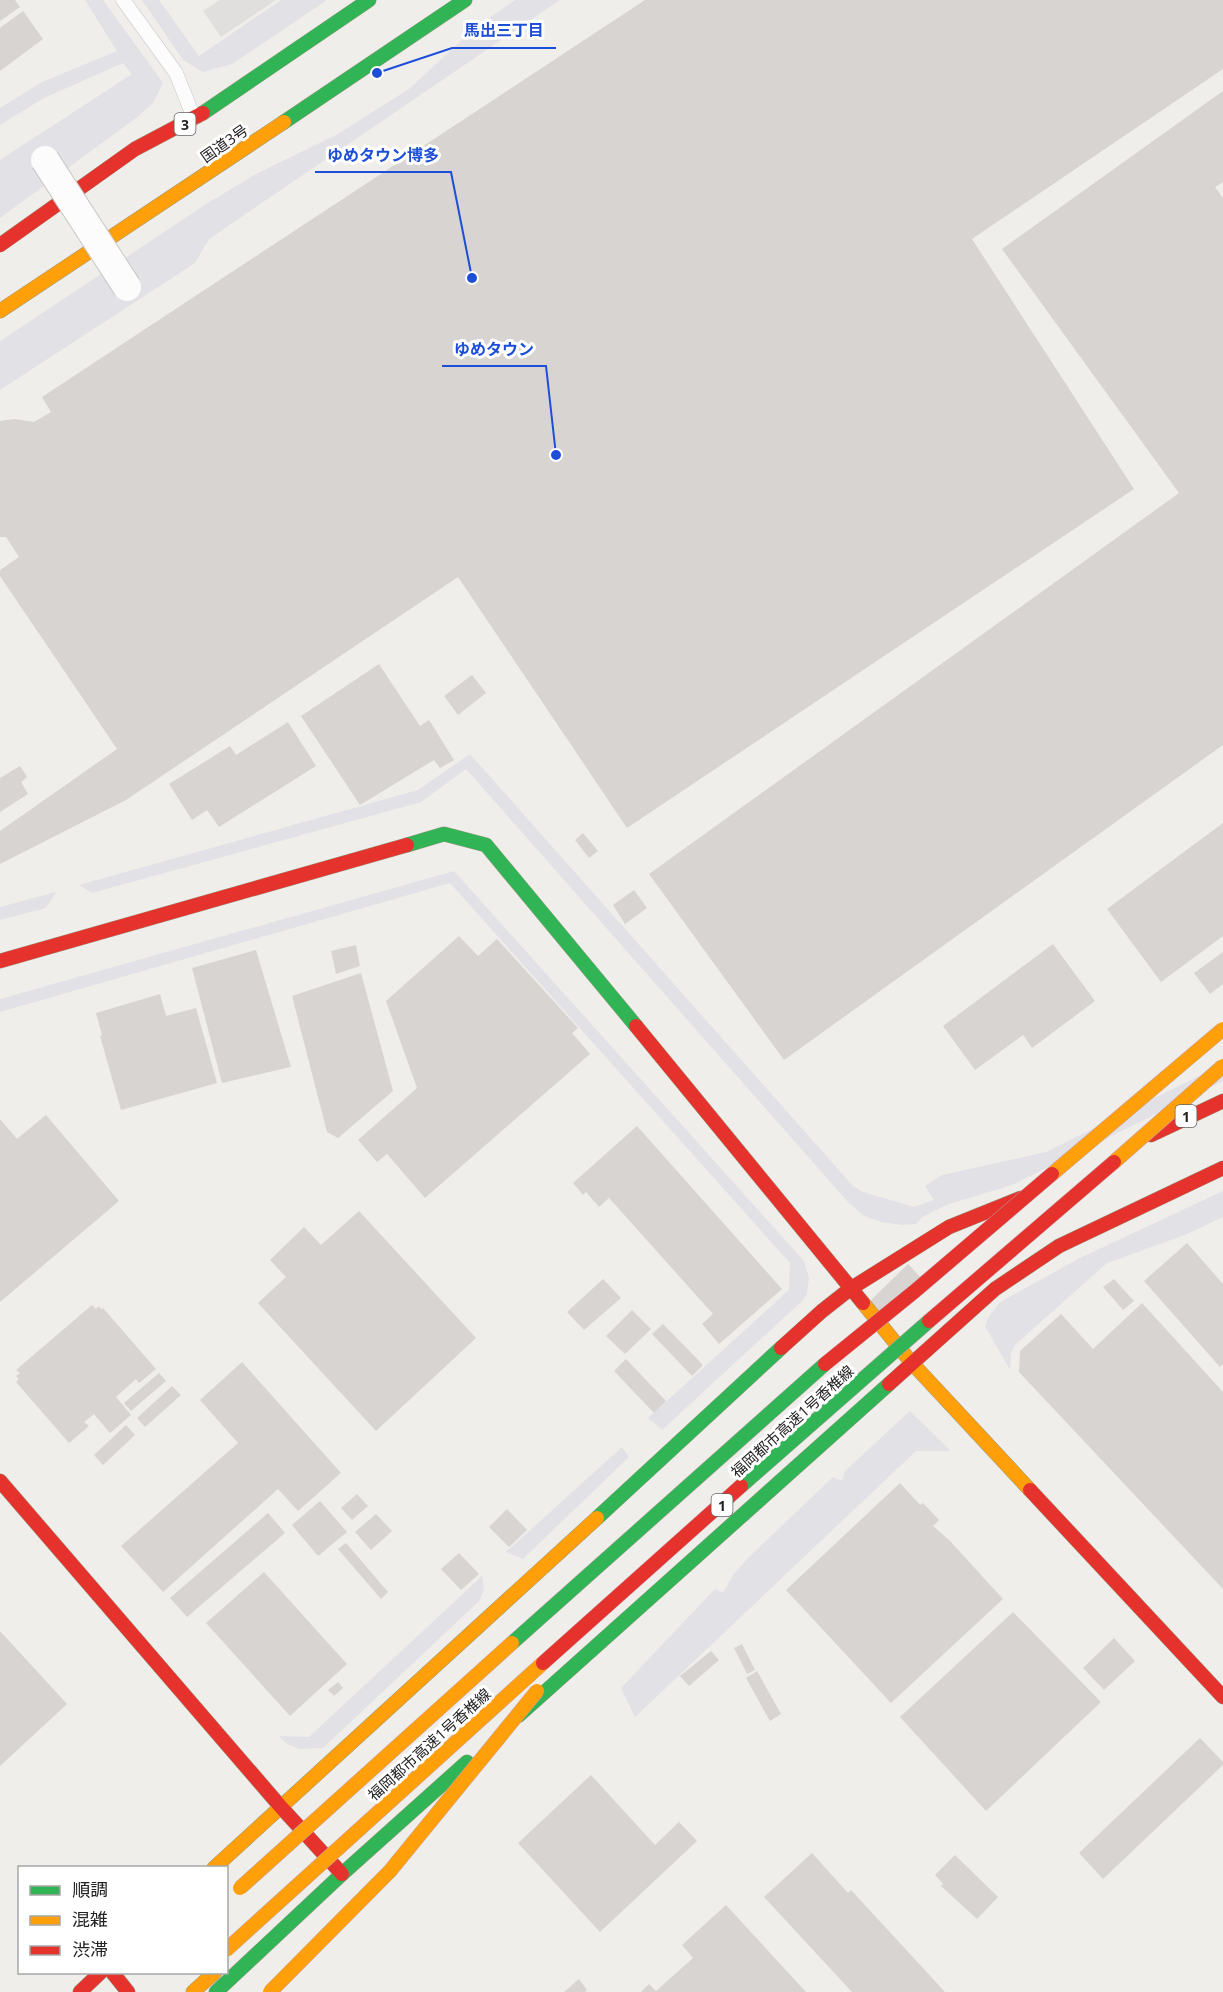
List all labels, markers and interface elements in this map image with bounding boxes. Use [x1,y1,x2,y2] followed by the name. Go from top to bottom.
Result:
[452,14,556,48] callout: 馬出三丁目
[464,19,544,41] text: 馬出三丁目
[174,113,195,135] road number: 3
[196,119,252,167] street label: 国道3号
[315,138,451,172] callout: ゆめタウン博多
[327,144,439,166] text: ゆめタウン博多
[442,332,546,366] callout: ゆめタウン
[454,338,534,360] text: ゆめタウン
[1176,1105,1196,1127] road number: 1
[726,1361,858,1481] street label: 福岡都市高速1号香椎線
[712,1494,732,1516] road number: 1
[363,1684,495,1804] street label: 福岡都市高速1号香椎線
[18,1866,228,1974] legend
[72,1877,108,1901] text: 順調
[72,1907,108,1931] text: 混雑
[72,1937,108,1961] text: 渋滞

